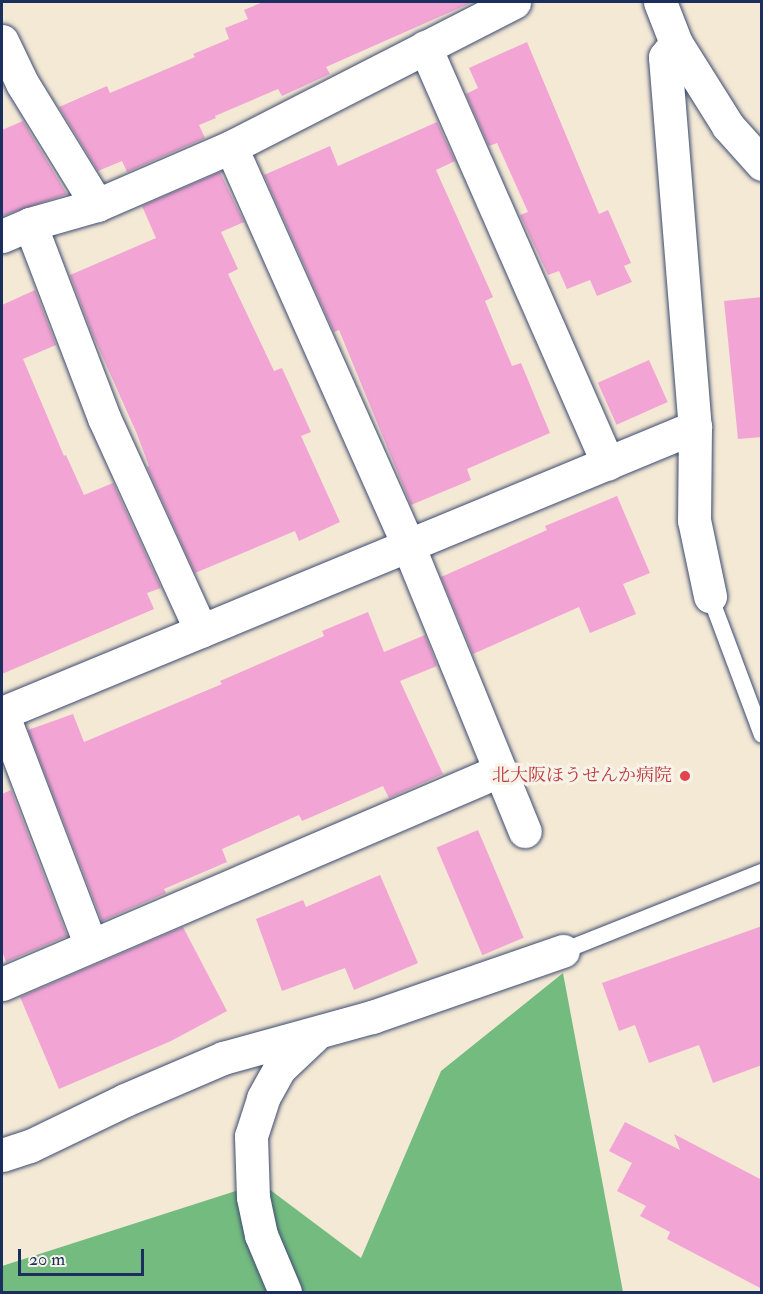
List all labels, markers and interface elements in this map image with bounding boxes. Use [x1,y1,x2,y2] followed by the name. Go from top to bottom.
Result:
[492,765,672,787] place label: 北大阪ほうせんか病院
[676,767,694,785] marker: 北大阪ほうせんか病院
[21,1237,147,1275] scale bar
[29,1248,65,1271] text: 20 m

